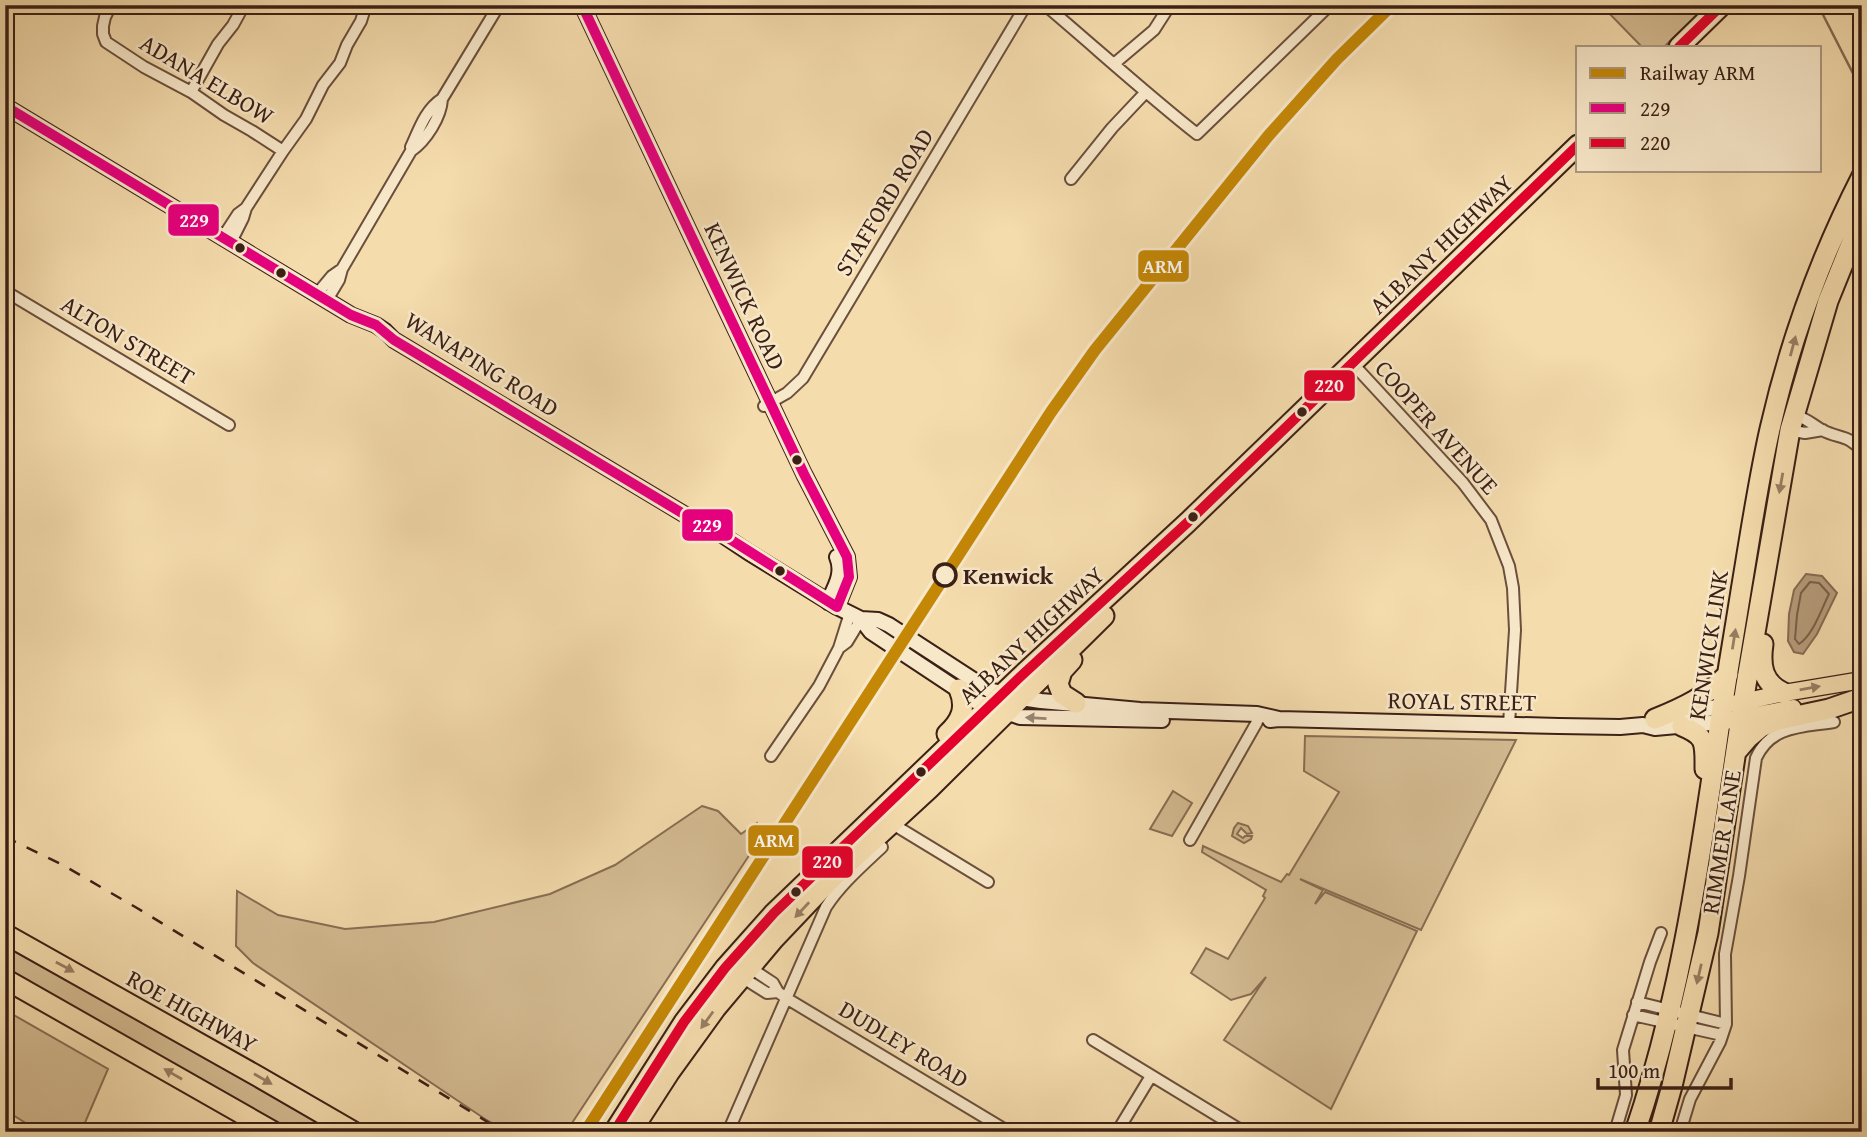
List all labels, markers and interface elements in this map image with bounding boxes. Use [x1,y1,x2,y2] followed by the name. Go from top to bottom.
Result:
[133,25,281,133] street label: ADANA ELBOW
[1576,46,1822,172] legend
[1640,57,1755,88] text: Railway ARM
[1640,93,1670,124] text: 229
[826,121,942,283] street label: STAFFORD ROAD
[1640,127,1670,158] text: 220
[1361,166,1521,322] street label: ALBANY HIGHWAY
[167,203,220,237] line badge: 229
[179,206,209,234] text: 229
[696,216,794,376] street label: KENWICK ROAD
[233,241,247,255] unlabelled marker
[1137,249,1190,283] line badge: ARM
[1143,252,1183,280] text: ARM
[274,266,288,280] unlabelled marker
[54,286,202,394] street label: ALTON STREET
[398,303,566,425] street label: WANAPING ROAD
[1788,334,1799,356] one-way arrow
[1367,352,1507,502] street label: COOPER AVENUE
[1303,369,1356,402] line badge: 220
[1314,371,1344,399] text: 220
[1295,405,1309,419] unlabelled marker
[790,453,804,467] unlabelled marker
[1775,472,1786,494] one-way arrow
[681,508,734,542] line badge: 229
[1186,510,1200,524] unlabelled marker
[692,511,722,539] text: 229
[950,558,1112,712] street label: ALBANY HIGHWAY
[963,558,1054,593] place label: Kenwick
[933,563,957,587] marker: Kenwick
[773,564,787,578] unlabelled marker
[1679,567,1737,722] street label: KENWICK LINK
[1729,628,1740,650] one-way arrow
[1387,682,1537,720] street label: ROYAL STREET
[1799,682,1821,693] one-way arrow
[1025,713,1047,724] one-way arrow
[914,765,928,779] unlabelled marker
[1692,767,1750,917] street label: RIMMER LANE
[747,824,800,857] line badge: ARM
[754,826,794,854] text: ARM
[801,845,854,879] line badge: 220
[812,847,842,875] text: 220
[789,885,803,899] unlabelled marker
[795,901,811,918] one-way arrow
[55,961,74,973] one-way arrow
[120,961,264,1061] street label: ROE HIGHWAY
[1693,963,1704,985] one-way arrow
[833,992,975,1096] street label: DUDLEY ROAD
[699,1011,714,1029] one-way arrow
[1598,1046,1730,1090] scale bar
[1608,1055,1660,1086] text: 100 m
[163,1068,182,1080] one-way arrow
[253,1073,273,1085] one-way arrow

